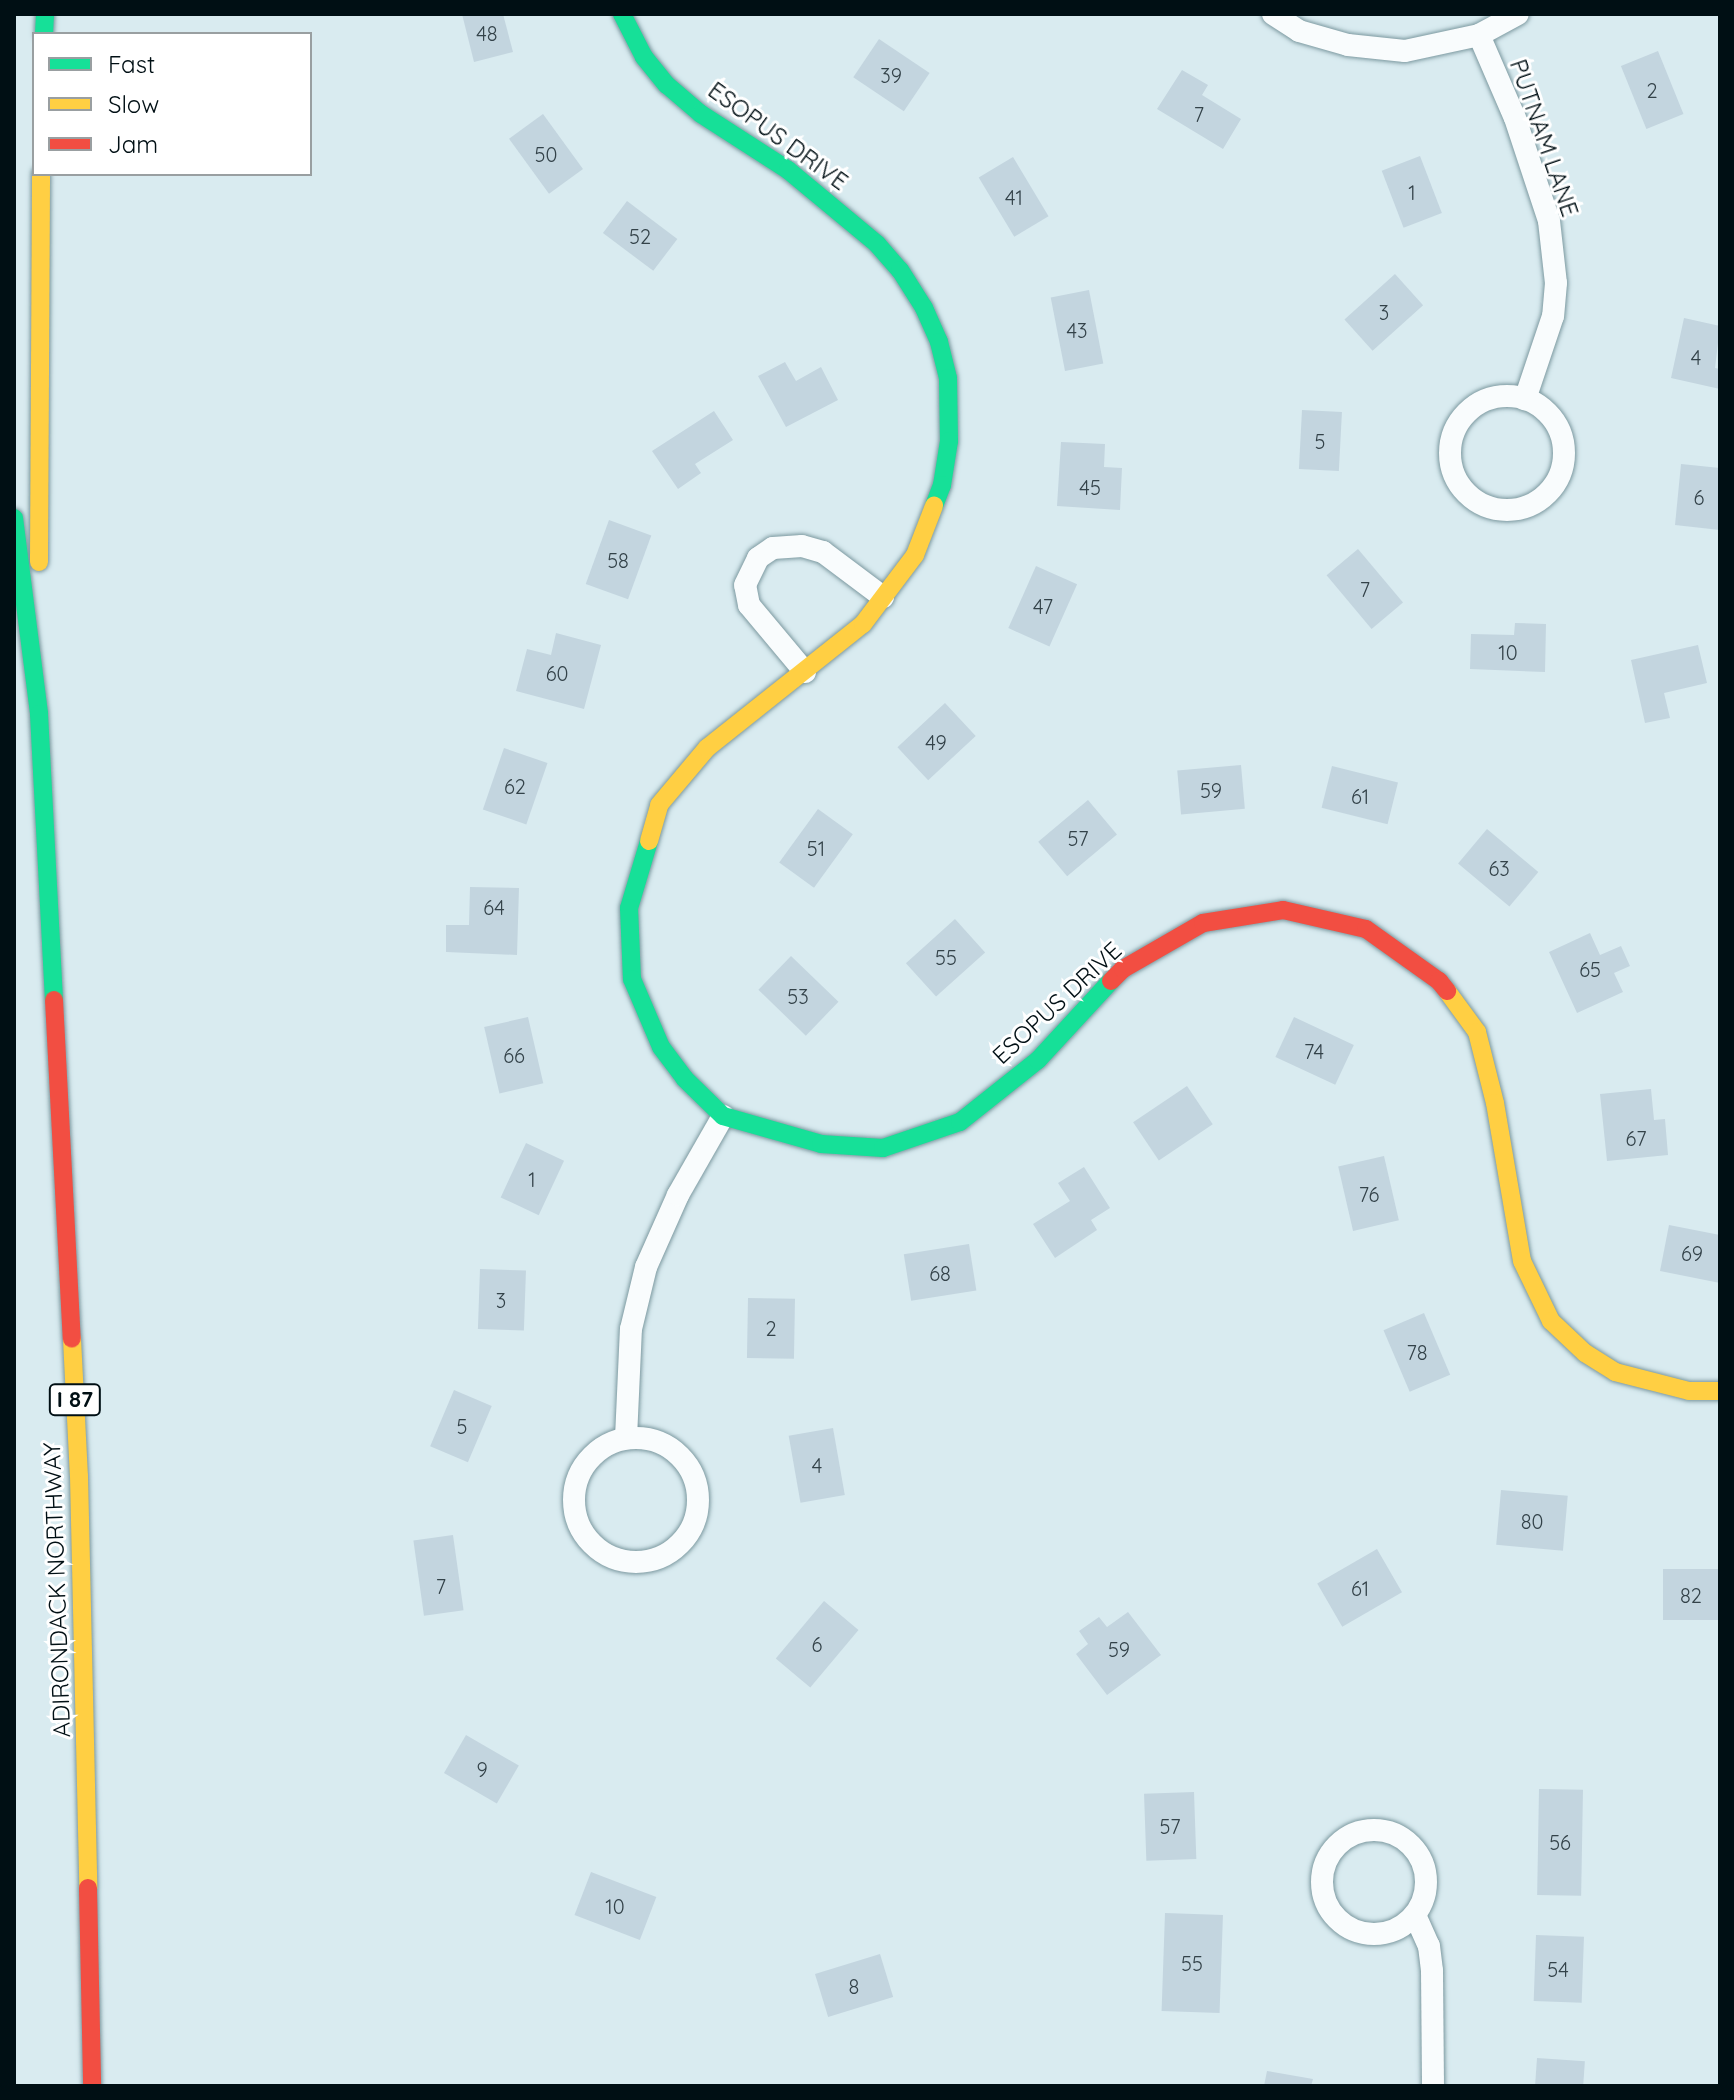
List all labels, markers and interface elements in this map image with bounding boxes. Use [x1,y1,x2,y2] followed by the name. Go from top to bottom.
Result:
[476,21,498,45] house number: 48
[32,32,312,176] legend
[108,49,155,79] text: Fast
[1504,55,1584,221] street label: PUTNAM LANE
[880,63,902,87] house number: 39
[703,76,853,196] street label: ESOPUS DRIVE
[1646,78,1658,102] house number: 2
[108,89,159,119] text: Slow
[1194,102,1204,126] house number: 7
[108,129,158,159] text: Jam
[535,142,557,166] house number: 50
[1408,180,1416,204] house number: 1
[1005,185,1023,209] house number: 41
[629,224,651,248] house number: 52
[1379,300,1389,324] house number: 3
[1066,318,1088,342] house number: 43
[1691,345,1701,369] house number: 4
[1315,429,1325,453] house number: 5
[1079,475,1101,499] house number: 45
[1694,485,1704,509] house number: 6
[607,548,629,572] house number: 58
[1360,577,1370,601] house number: 7
[1033,594,1053,618] house number: 47
[1498,640,1518,664] house number: 10
[546,661,568,685] house number: 60
[925,730,947,754] house number: 49
[504,774,526,798] house number: 62
[1200,778,1222,802] house number: 59
[1351,784,1369,808] house number: 61
[1067,826,1089,850] house number: 57
[807,836,825,860] house number: 51
[1488,856,1510,880] house number: 63
[483,895,505,919] house number: 64
[987,936,1127,1070] street label: ESOPUS DRIVE
[935,945,957,969] house number: 55
[1579,957,1601,981] house number: 65
[787,984,809,1008] house number: 53
[1304,1039,1324,1063] house number: 74
[503,1043,525,1067] house number: 66
[1625,1126,1647,1150] house number: 67
[528,1167,536,1191] house number: 1
[1359,1182,1379,1206] house number: 76
[1681,1241,1703,1265] house number: 69
[929,1261,951,1285] house number: 68
[496,1288,506,1312] house number: 3
[765,1316,777,1340] house number: 2
[1406,1340,1428,1364] house number: 78
[47,1382,103,1418] road number: I 87
[457,1414,467,1438] house number: 5
[37,1442,77,1738] street label: ADIRONDACK NORTHWAY
[812,1453,822,1477] house number: 4
[1521,1509,1543,1533] house number: 80
[436,1574,446,1598] house number: 7
[1351,1576,1369,1600] house number: 61
[1680,1583,1702,1607] house number: 82
[812,1632,822,1656] house number: 6
[1108,1637,1130,1661] house number: 59
[476,1757,488,1781] house number: 9
[1159,1814,1181,1838] house number: 57
[1549,1830,1571,1854] house number: 56
[605,1894,625,1918] house number: 10
[1181,1951,1203,1975] house number: 55
[1547,1957,1569,1981] house number: 54
[849,1974,859,1998] house number: 8

